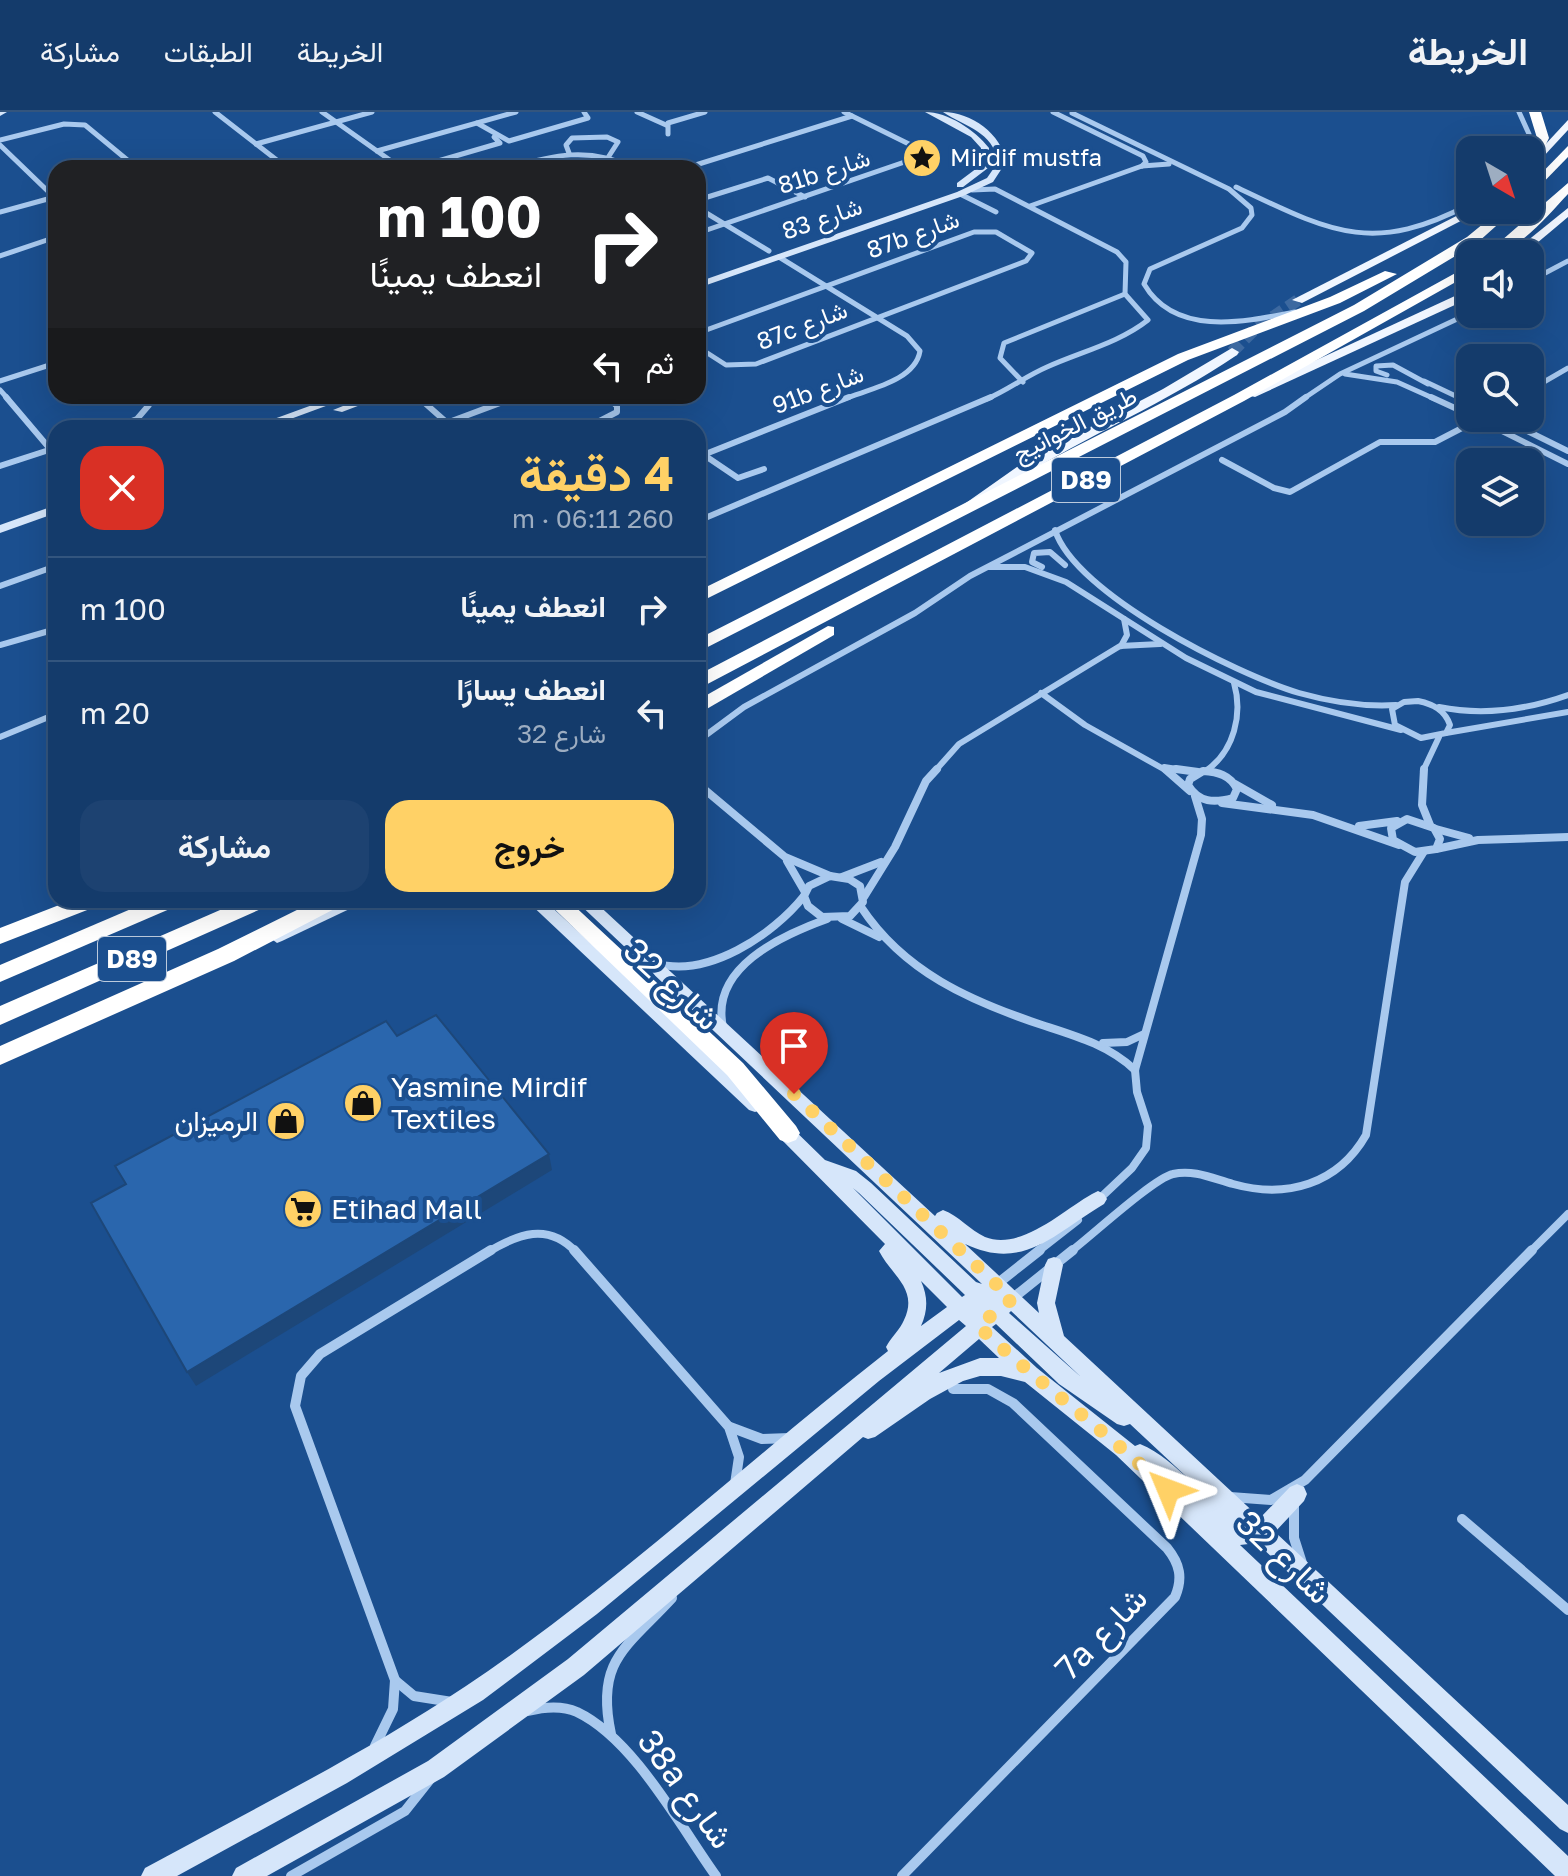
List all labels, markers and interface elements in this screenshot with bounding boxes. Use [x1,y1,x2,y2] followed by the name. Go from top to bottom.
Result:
[1408,28,1528,73] text: الخريطة
[40,35,120,68] text: مشاركة
[164,35,253,68] text: الطبقات
[297,35,383,68] text: الخريطة
[1456,136,1544,224] north arrow
[1456,136,1544,536] map controls
[901,137,943,179] place icon: Mirdif mustfa
[774,142,874,202] street label: 81b شارع
[950,142,1102,171] place label: Mirdif mustfa
[377,182,542,249] text: 100 m
[778,190,866,248] street label: شارع 83
[570,192,674,296] icon: right
[862,203,964,267] street label: 87b شارع
[1456,240,1544,328] button: sound
[370,252,542,295] text: انعطف يمينًا
[752,294,852,358] street label: 87c شارع
[586,344,630,388] icon: left
[1456,344,1544,432] button: search
[646,345,674,381] text: ثم
[768,358,868,422] street label: 91b شارع
[1007,380,1143,471] street label: طريق الخوانيج
[519,444,674,502] text: 4 دقيقة
[80,446,164,530] button: close
[1456,448,1544,536] button: layers
[1052,458,1120,502] road number: D89
[512,503,674,534] text: 260 m · 06:11
[630,587,674,631] icon: right
[460,588,606,624] text: انعطف يمينًا
[80,591,166,627] text: 100 m
[457,671,606,707] text: انعطف يسارًا
[630,691,674,735] icon: left
[80,695,150,731] text: 20 m
[517,718,606,749] text: شارع 32
[80,800,369,892] button: مشاركة
[385,800,674,892] button: خروج
[614,929,729,1041] street label: شارع 32
[98,937,166,981] road number: D89
[760,1012,828,1094] pin
[772,1024,816,1068] icon: arrive
[391,1070,587,1135] place label: Yasmine Mirdif Textiles
[342,1082,384,1124] shop icon: Yasmine Mirdif Textiles
[265,1100,307,1142] shop icon: الرميزان
[174,1104,258,1139] place label: الرميزان
[282,1188,324,1230] supermarket icon: Etihad Mall
[331,1192,482,1225] place label: Etihad Mall
[1126,1448,1210,1532] position arrow
[1226,1501,1340,1614] street label: شارع 32
[1046,1577,1157,1690] street label: 7a شارع
[627,1721,743,1858] street label: 38a شارع

